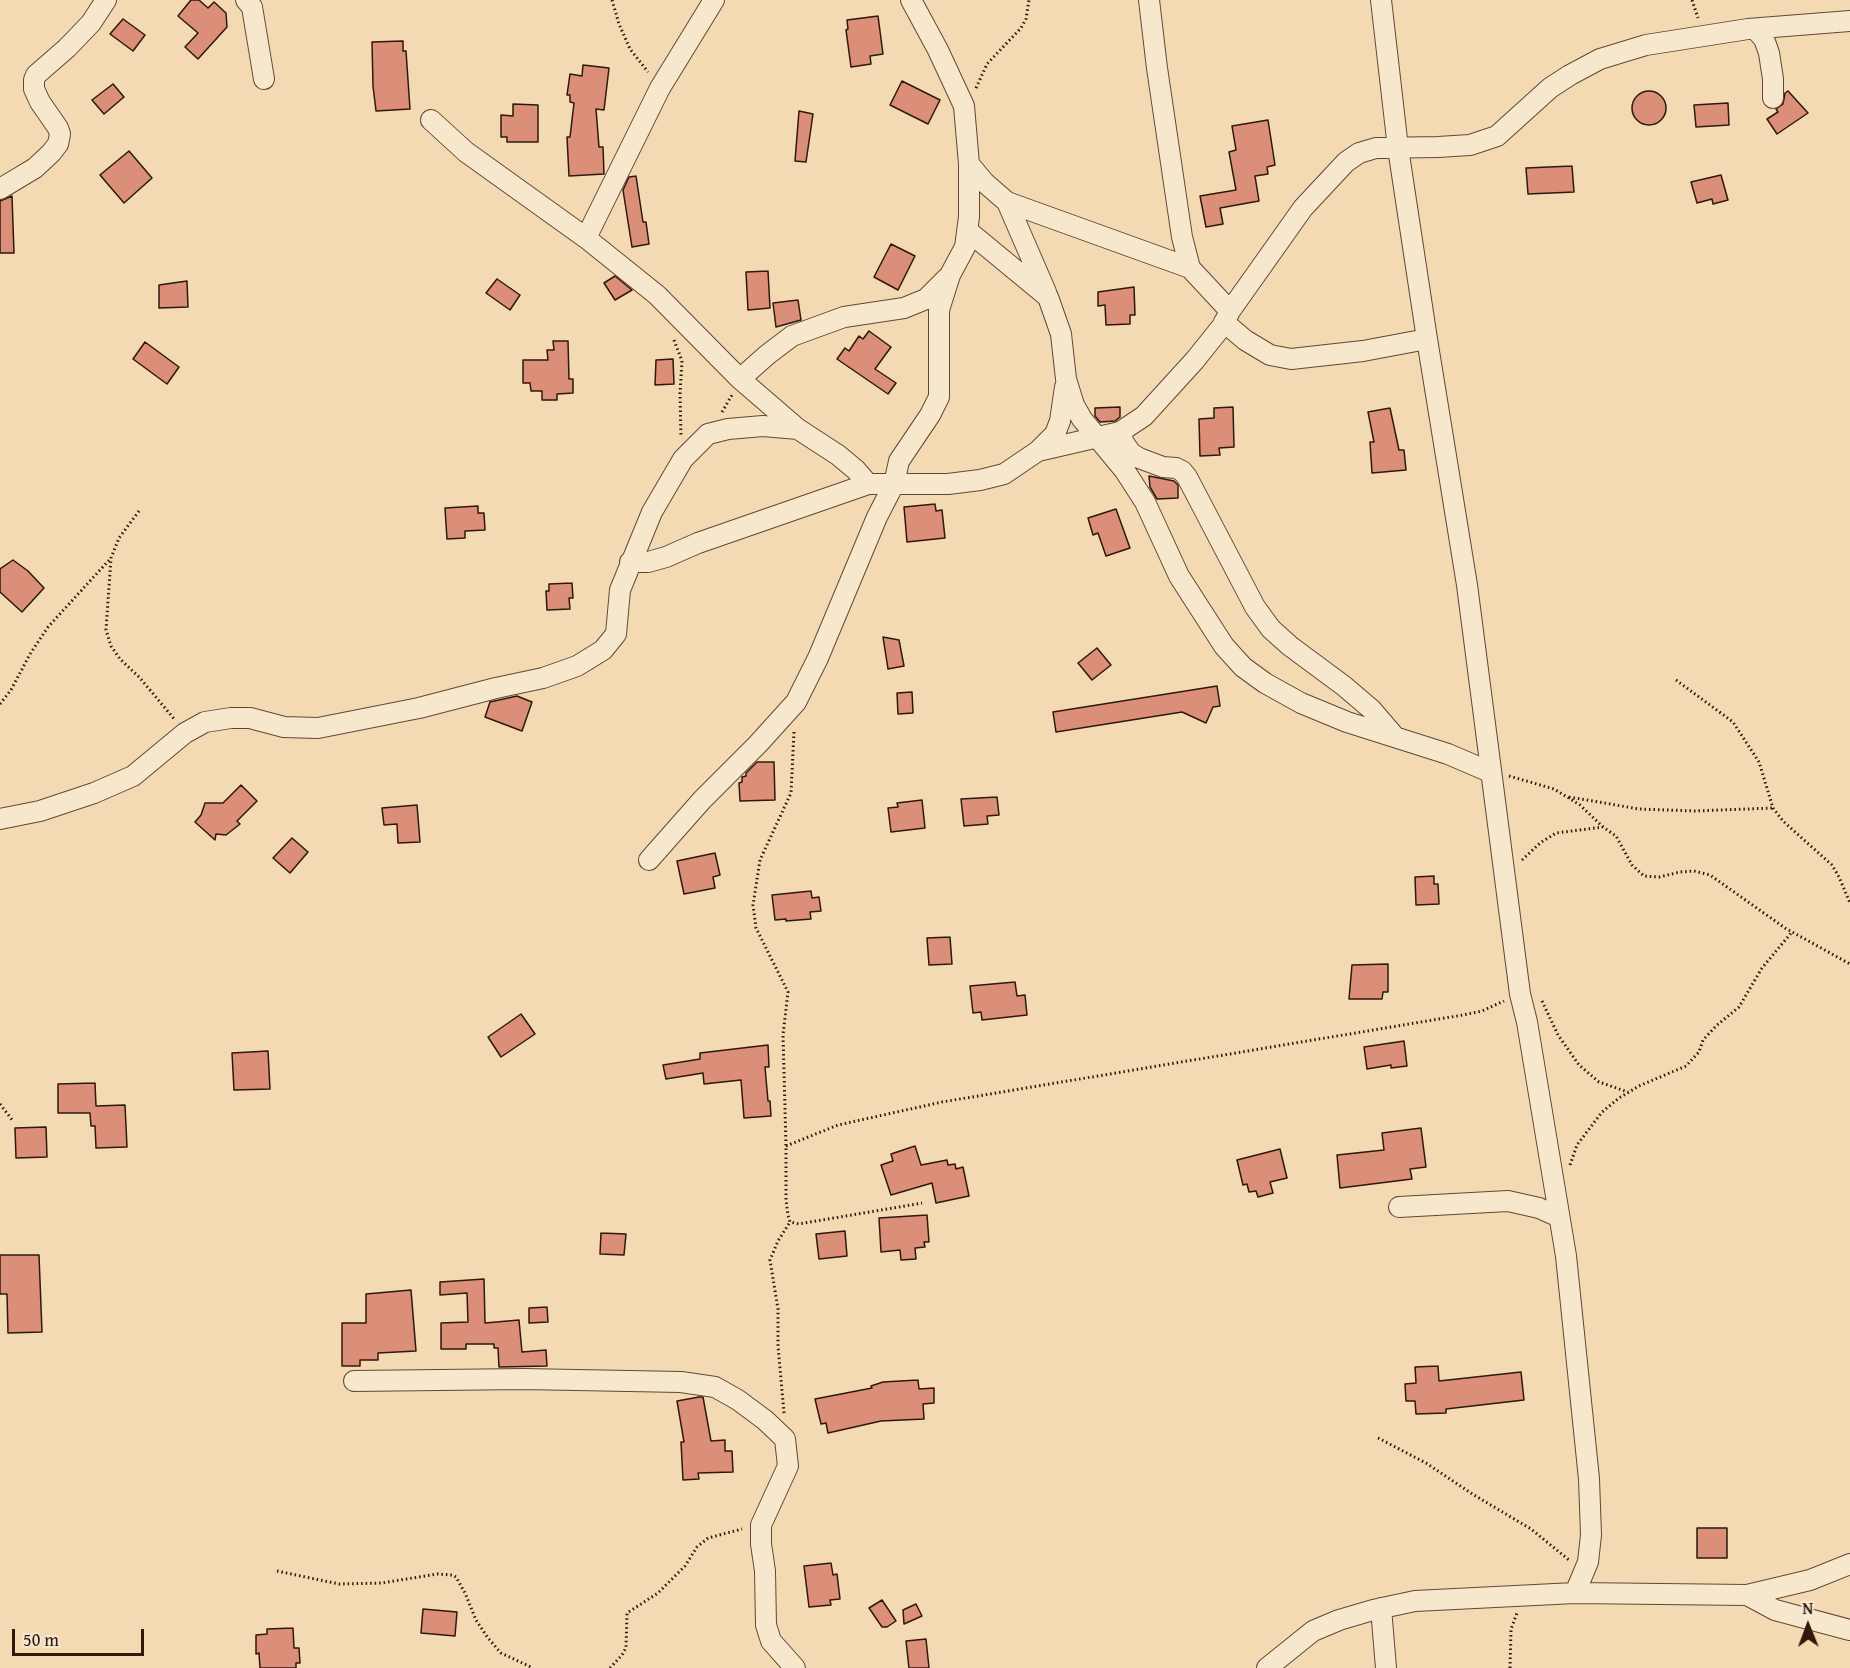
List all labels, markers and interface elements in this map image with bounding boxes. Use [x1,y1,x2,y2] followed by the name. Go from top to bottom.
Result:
[1778,1596,1838,1656] north arrow
[1802,1596,1813,1620] text: N
[15,1617,147,1655] scale bar
[23,1626,59,1653] text: 50 m

